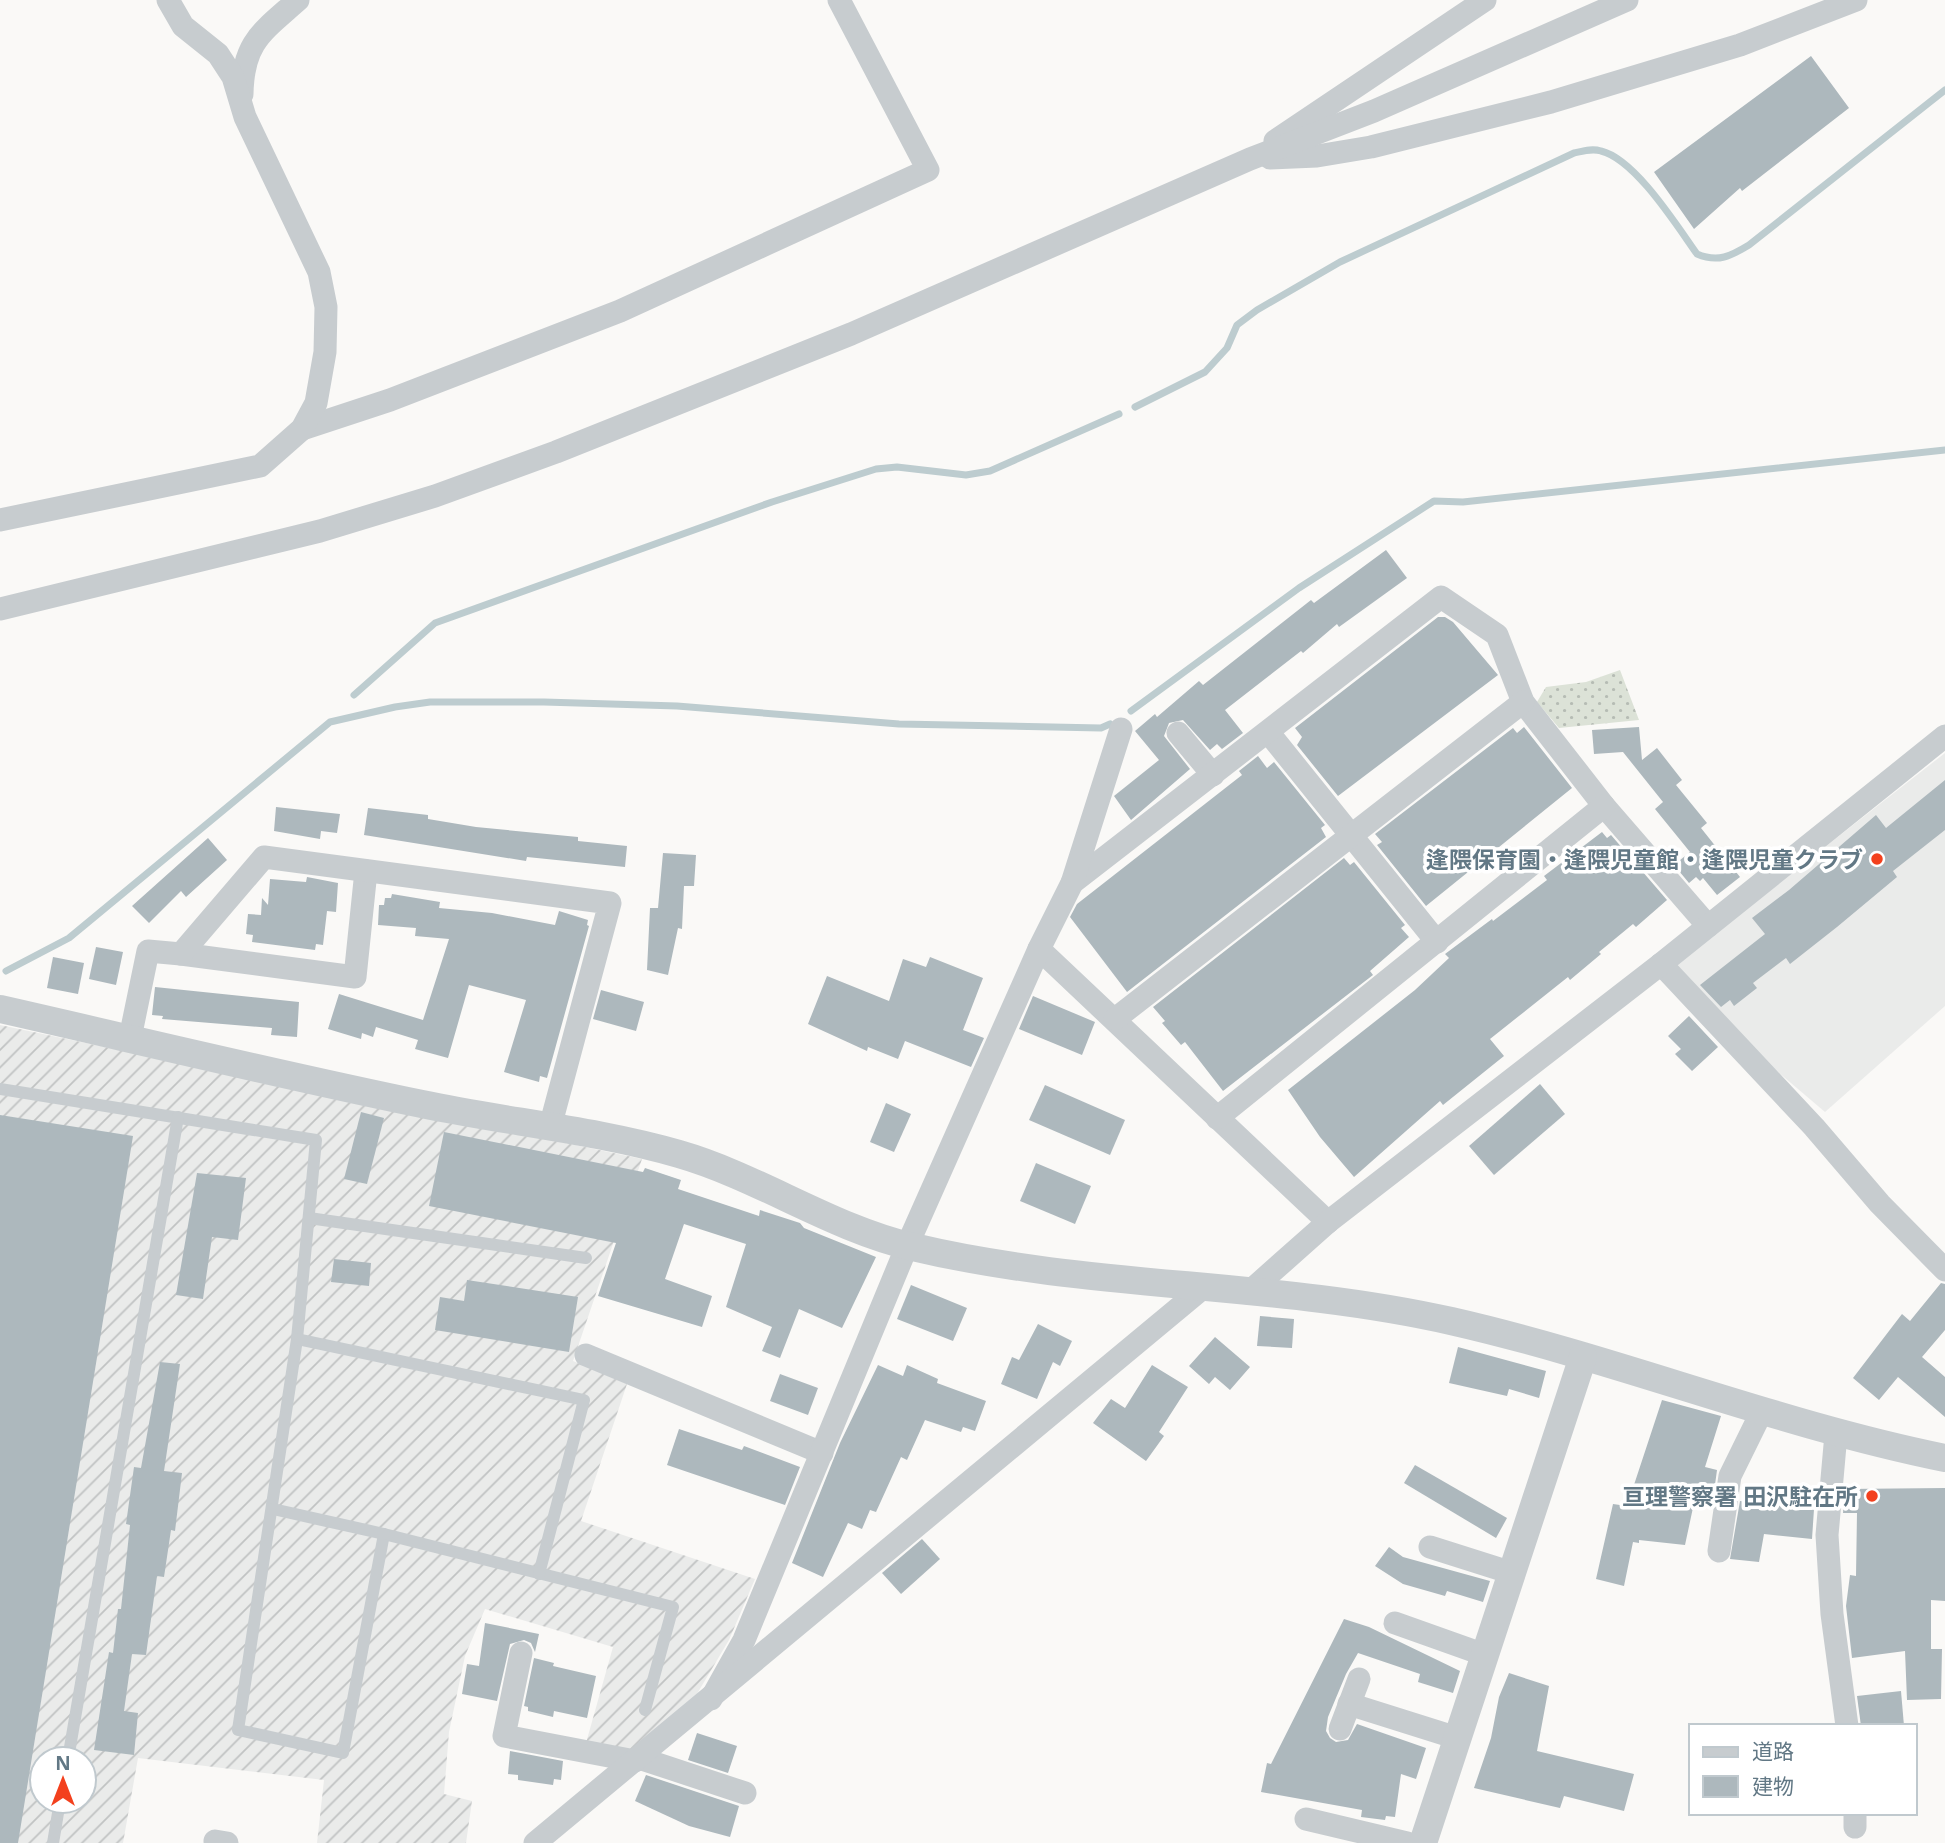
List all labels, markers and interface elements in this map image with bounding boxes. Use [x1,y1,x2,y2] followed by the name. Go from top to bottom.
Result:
[1426,843,1863,875] place label: 逢隈保育園・逢隈児童館・逢隈児童クラブ
[1869,851,1885,867] marker: 逢隈保育園・逢隈児童館・逢隈児童クラブ
[1622,1480,1858,1512] place label: 亘理警察署 田沢駐在所
[1864,1488,1880,1504] marker: 亘理警察署 田沢駐在所
[1689,1724,1917,1815] legend
[1752,1737,1794,1765] text: 道路
[28,1745,98,1815] north arrow
[55,1750,71,1776] text: N
[1752,1772,1794,1800] text: 建物

